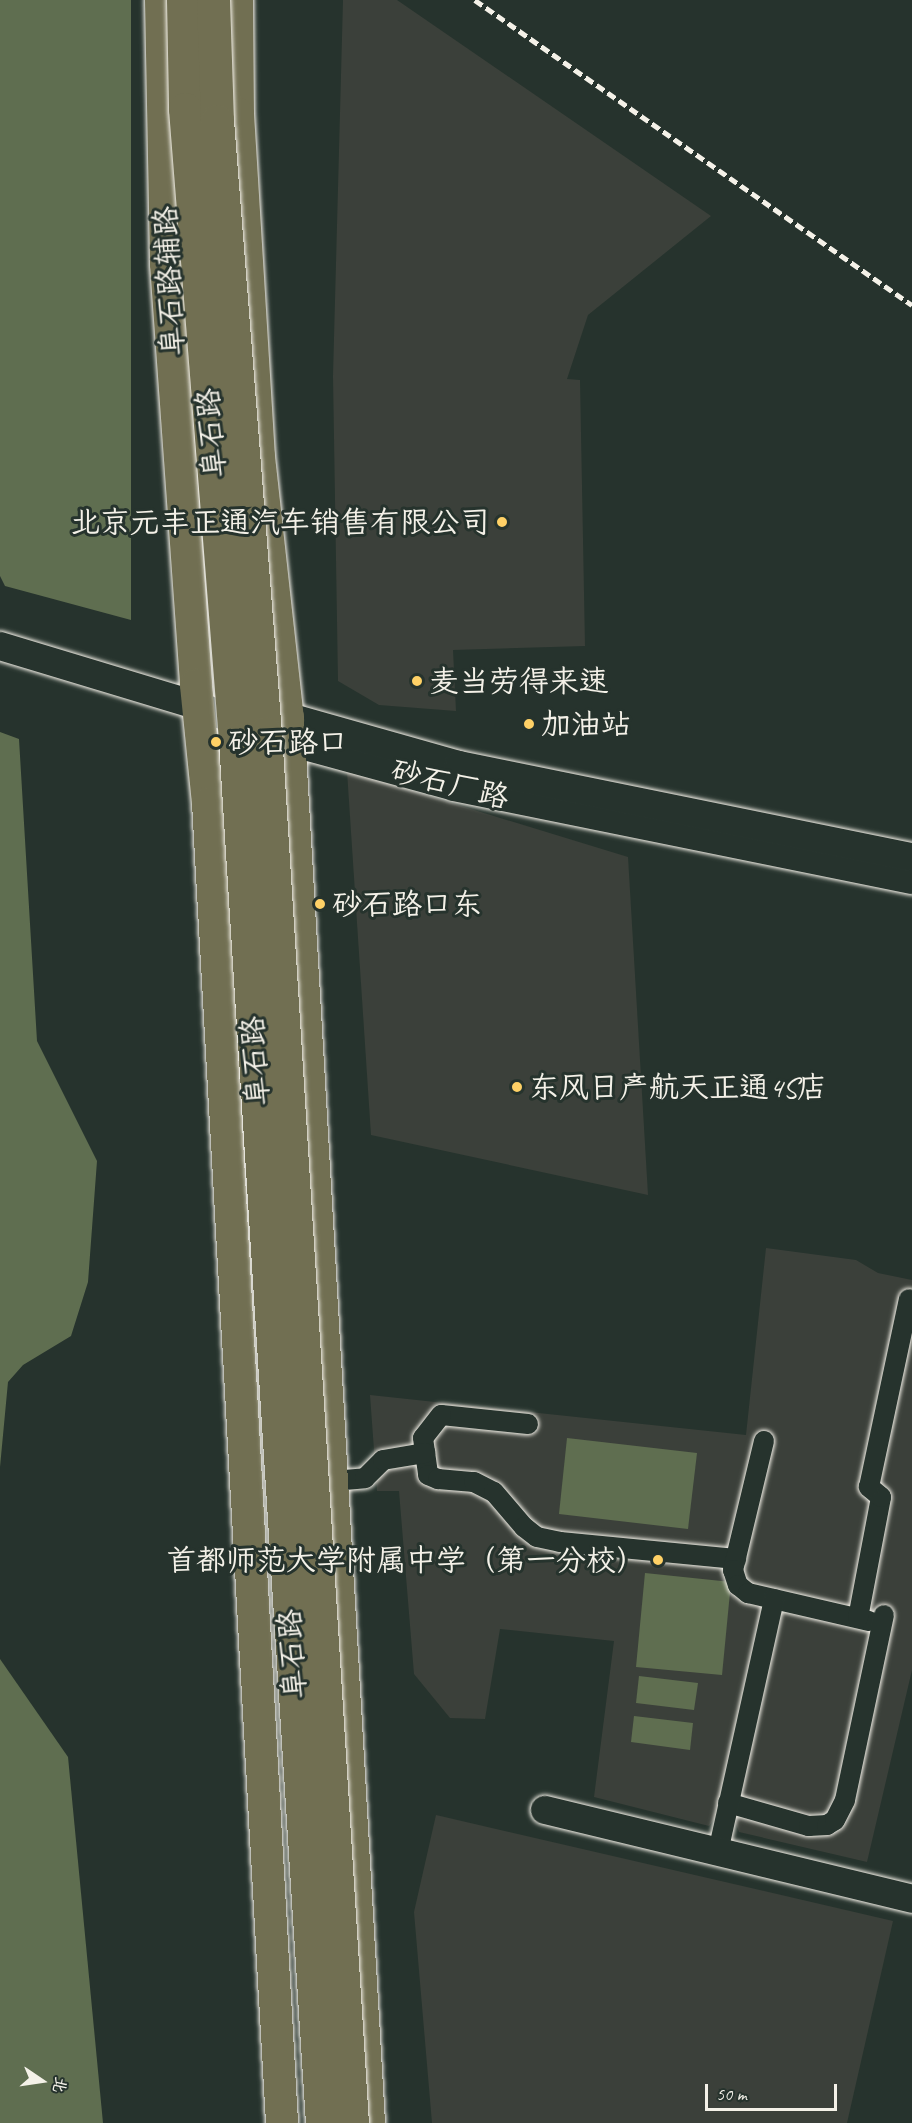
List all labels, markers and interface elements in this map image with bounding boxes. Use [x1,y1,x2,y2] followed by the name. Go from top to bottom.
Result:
[147,205,191,357] street label: 阜石路辅路
[189,387,233,479] street label: 阜石路
[70,504,490,540] place label: 北京元丰正通汽车销售有限公司
[495,515,509,529] marker: 北京元丰正通汽车销售有限公司
[429,663,609,699] place label: 麦当劳得来速
[410,674,424,688] marker: 麦当劳得来速
[541,706,631,742] place label: 加油站
[522,717,536,731] marker: 加油站
[228,724,348,760] place label: 砂石路口
[209,735,223,749] marker: 砂石路口
[387,752,513,816] street label: 砂石厂路
[332,886,482,922] place label: 砂石路口东
[313,897,327,911] marker: 砂石路口东
[234,1015,276,1107] street label: 阜石路
[529,1069,827,1105] place label: 东风日产航天正通4S店
[510,1080,524,1094] marker: 东风日产航天正通4S店
[166,1542,646,1578] place label: 首都师范大学附属中学（第一分校）
[651,1553,665,1567] marker: 首都师范大学附属中学（第一分校）
[271,1608,313,1700] street label: 阜石路
[12,2051,72,2111] north arrow
[708,2072,840,2110] scale bar
[48,2075,71,2095] text: 北
[716,2083,747,2105] text: 50 m

